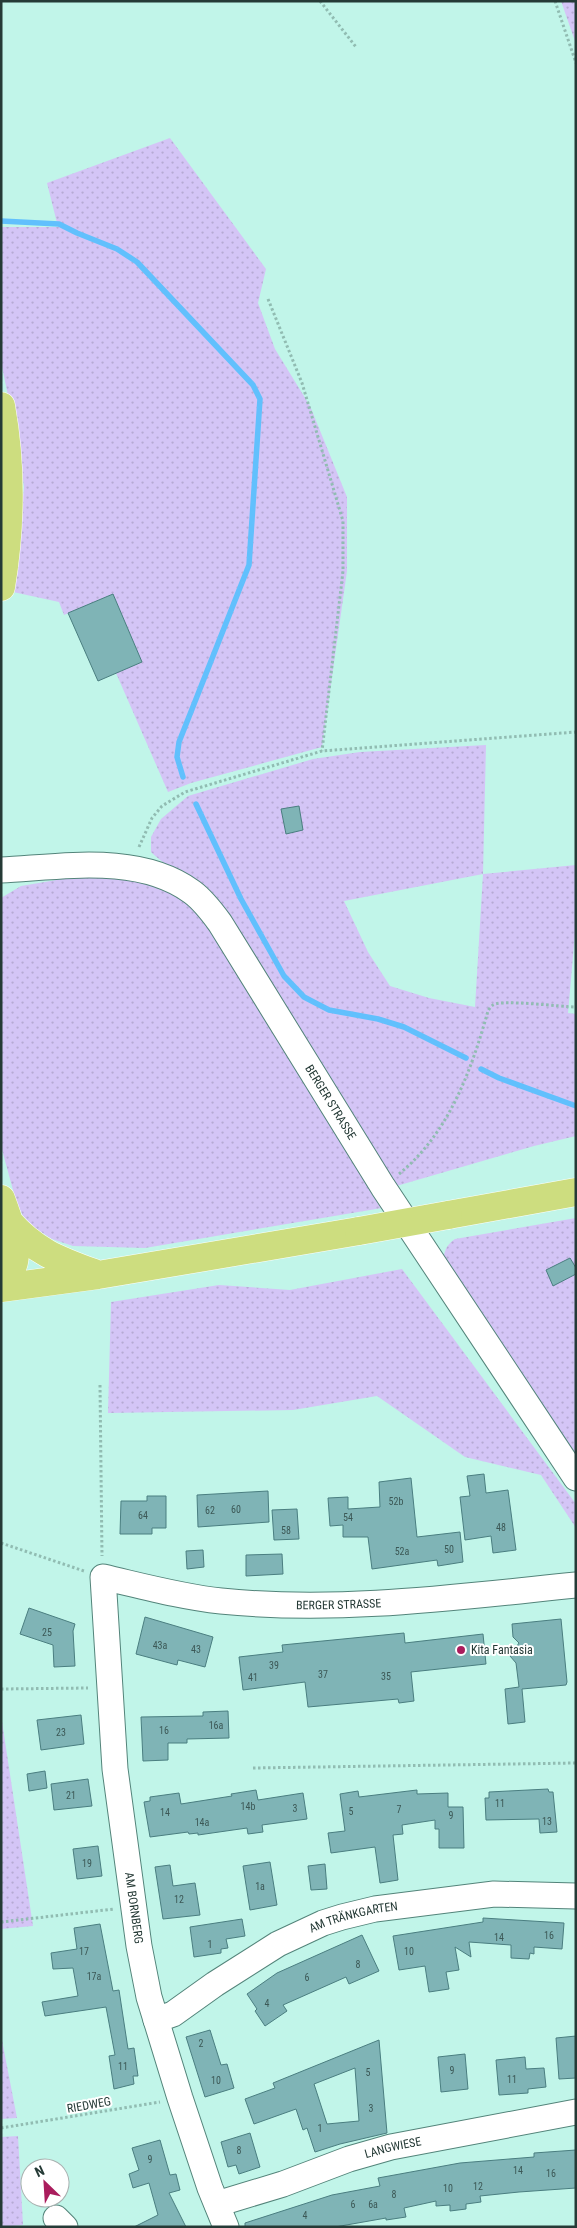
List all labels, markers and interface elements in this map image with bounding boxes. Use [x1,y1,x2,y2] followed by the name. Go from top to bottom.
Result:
[302,1062,359,1142] street label: BERGER STRASSE
[389,1496,403,1507] house number: 52b
[231,1504,241,1515] house number: 60
[205,1505,215,1516] house number: 62
[138,1510,148,1521] house number: 64
[343,1512,353,1523] house number: 54
[496,1522,506,1533] house number: 48
[281,1525,291,1536] house number: 58
[444,1544,454,1555] house number: 50
[395,1546,410,1557] house number: 52a
[296,1596,382,1612] street label: BERGER STRASSE
[42,1627,52,1638] house number: 25
[153,1640,168,1651] house number: 43a
[471,1643,533,1657] place label: Kita Fantasia
[191,1644,201,1655] house number: 43
[455,1644,467,1656] marker: Kita Fantasia
[269,1660,279,1671] house number: 39
[318,1669,328,1680] house number: 37
[381,1671,391,1682] house number: 35
[248,1672,258,1683] house number: 41
[209,1720,224,1731] house number: 16a
[159,1725,169,1736] house number: 16
[56,1727,66,1738] house number: 23
[66,1790,76,1801] house number: 21
[495,1798,505,1809] house number: 11
[241,1801,255,1812] house number: 14b
[293,1803,298,1814] house number: 3
[397,1804,402,1815] house number: 7
[349,1806,354,1817] house number: 5
[160,1807,170,1818] house number: 14
[449,1810,454,1821] house number: 9
[542,1816,552,1827] house number: 13
[195,1817,210,1828] house number: 14a
[82,1858,92,1869] house number: 19
[122,1871,146,1945] street label: AM BORNBERG
[255,1881,265,1892] house number: 1a
[174,1894,184,1905] house number: 12
[307,1899,399,1936] street label: AM TRÄNKGARTEN
[544,1930,554,1941] house number: 16
[494,1932,504,1943] house number: 14
[208,1939,212,1950] house number: 1
[79,1946,89,1957] house number: 17
[404,1946,414,1957] house number: 10
[356,1959,361,1970] house number: 8
[87,1971,102,1982] house number: 17a
[305,1972,310,1983] house number: 6
[265,1998,270,2009] house number: 4
[199,2038,204,2049] house number: 2
[118,2061,128,2072] house number: 11
[450,2065,455,2076] house number: 9
[366,2067,371,2078] house number: 5
[507,2074,517,2085] house number: 11
[211,2075,221,2086] house number: 10
[66,2094,112,2116] street label: RIEDWEG
[369,2103,374,2114] house number: 3
[318,2123,322,2134] house number: 1
[363,2134,422,2161] street label: LANGWIESE
[237,2145,242,2156] house number: 8
[148,2154,153,2165] house number: 9
[20,2158,70,2208] north arrow
[32,2162,47,2180] text: N
[513,2165,523,2176] house number: 14
[546,2168,556,2179] house number: 16
[473,2181,483,2192] house number: 12
[443,2183,453,2194] house number: 10
[392,2189,397,2200] house number: 8
[351,2199,356,2210] house number: 6
[368,2199,378,2210] house number: 6a
[303,2210,308,2221] house number: 4

